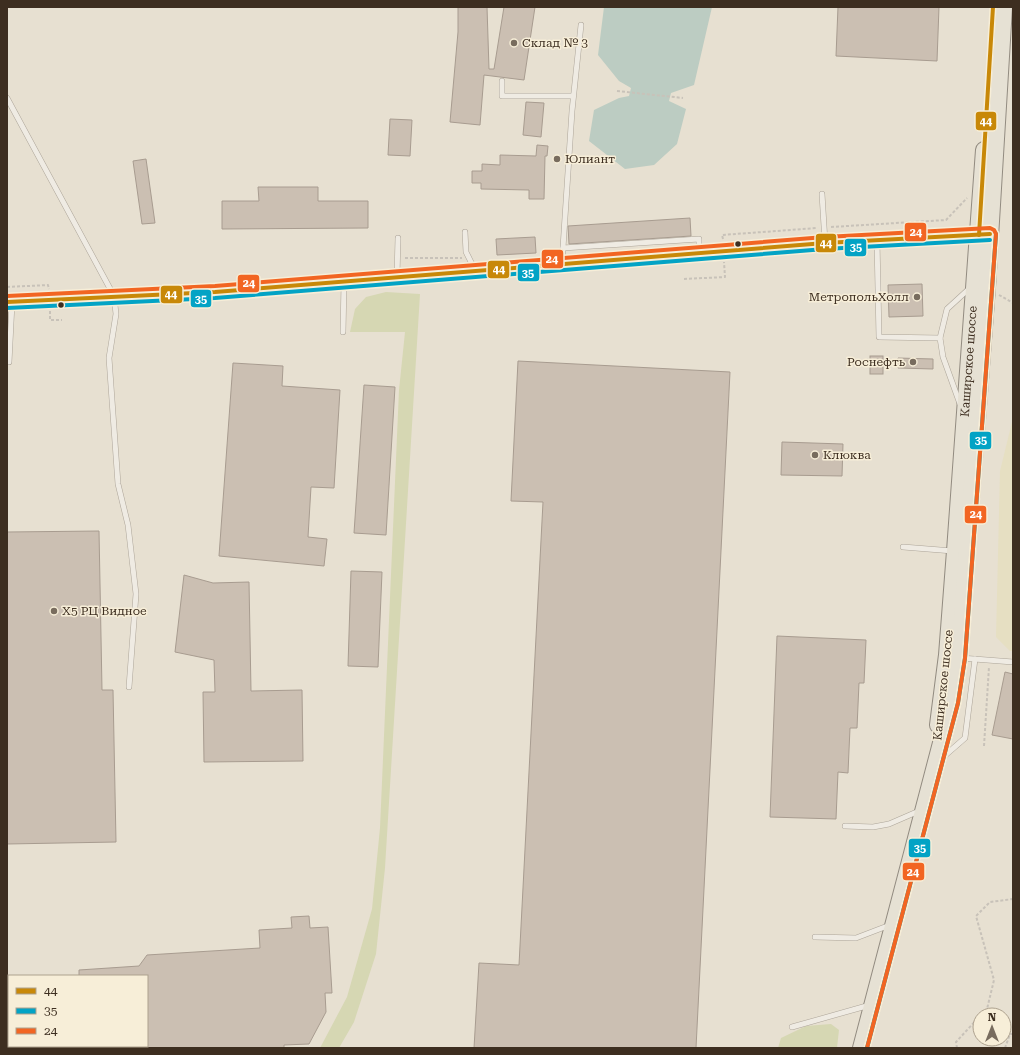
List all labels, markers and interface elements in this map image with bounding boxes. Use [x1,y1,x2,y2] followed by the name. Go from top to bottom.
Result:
[522,36,588,50] place label: Склад № 3
[509,38,519,48] marker: Склад № 3
[975,111,997,131] line badge: 44
[980,115,993,128] text: 44
[565,152,615,166] place label: Юлиант
[552,154,562,164] marker: Юлиант
[904,222,927,242] line badge: 24
[910,226,923,239] text: 24
[815,233,837,253] line badge: 44
[820,237,833,250] text: 44
[844,238,867,257] line badge: 35
[733,239,743,249] unlabelled marker
[850,241,862,254] text: 35
[541,249,564,269] line badge: 24
[546,253,559,266] text: 24
[487,260,510,279] line badge: 44
[493,263,506,276] text: 44
[517,263,540,282] line badge: 35
[522,267,534,280] text: 35
[237,274,260,293] line badge: 24
[243,277,256,290] text: 24
[160,285,183,304] line badge: 44
[165,288,178,301] text: 44
[190,289,212,308] line badge: 35
[809,290,909,304] place label: МетропольХолл
[912,292,922,302] marker: МетропольХолл
[195,293,207,306] text: 35
[56,300,66,310] unlabelled marker
[958,305,980,417] street label: Каширское шоссе
[847,355,906,369] place label: Роснефть
[908,357,918,367] marker: Роснефть
[969,431,992,450] line badge: 35
[975,434,987,447] text: 35
[823,448,871,462] place label: Клюква
[810,450,820,460] marker: Клюква
[964,505,987,524] line badge: 24
[970,508,983,521] text: 24
[62,604,147,618] place label: X5 РЦ Видное
[49,606,59,616] marker: X5 РЦ Видное
[930,629,956,741] street label: Каширское шоссе
[908,838,931,858] line badge: 35
[914,842,926,855] text: 35
[902,862,925,881] line badge: 24
[907,866,920,879] text: 24
[8,975,148,1047] legend
[44,984,58,998] text: 44
[44,1004,58,1018] text: 35
[972,1007,1012,1047] north arrow
[988,1011,997,1024] text: N
[44,1024,58,1038] text: 24

